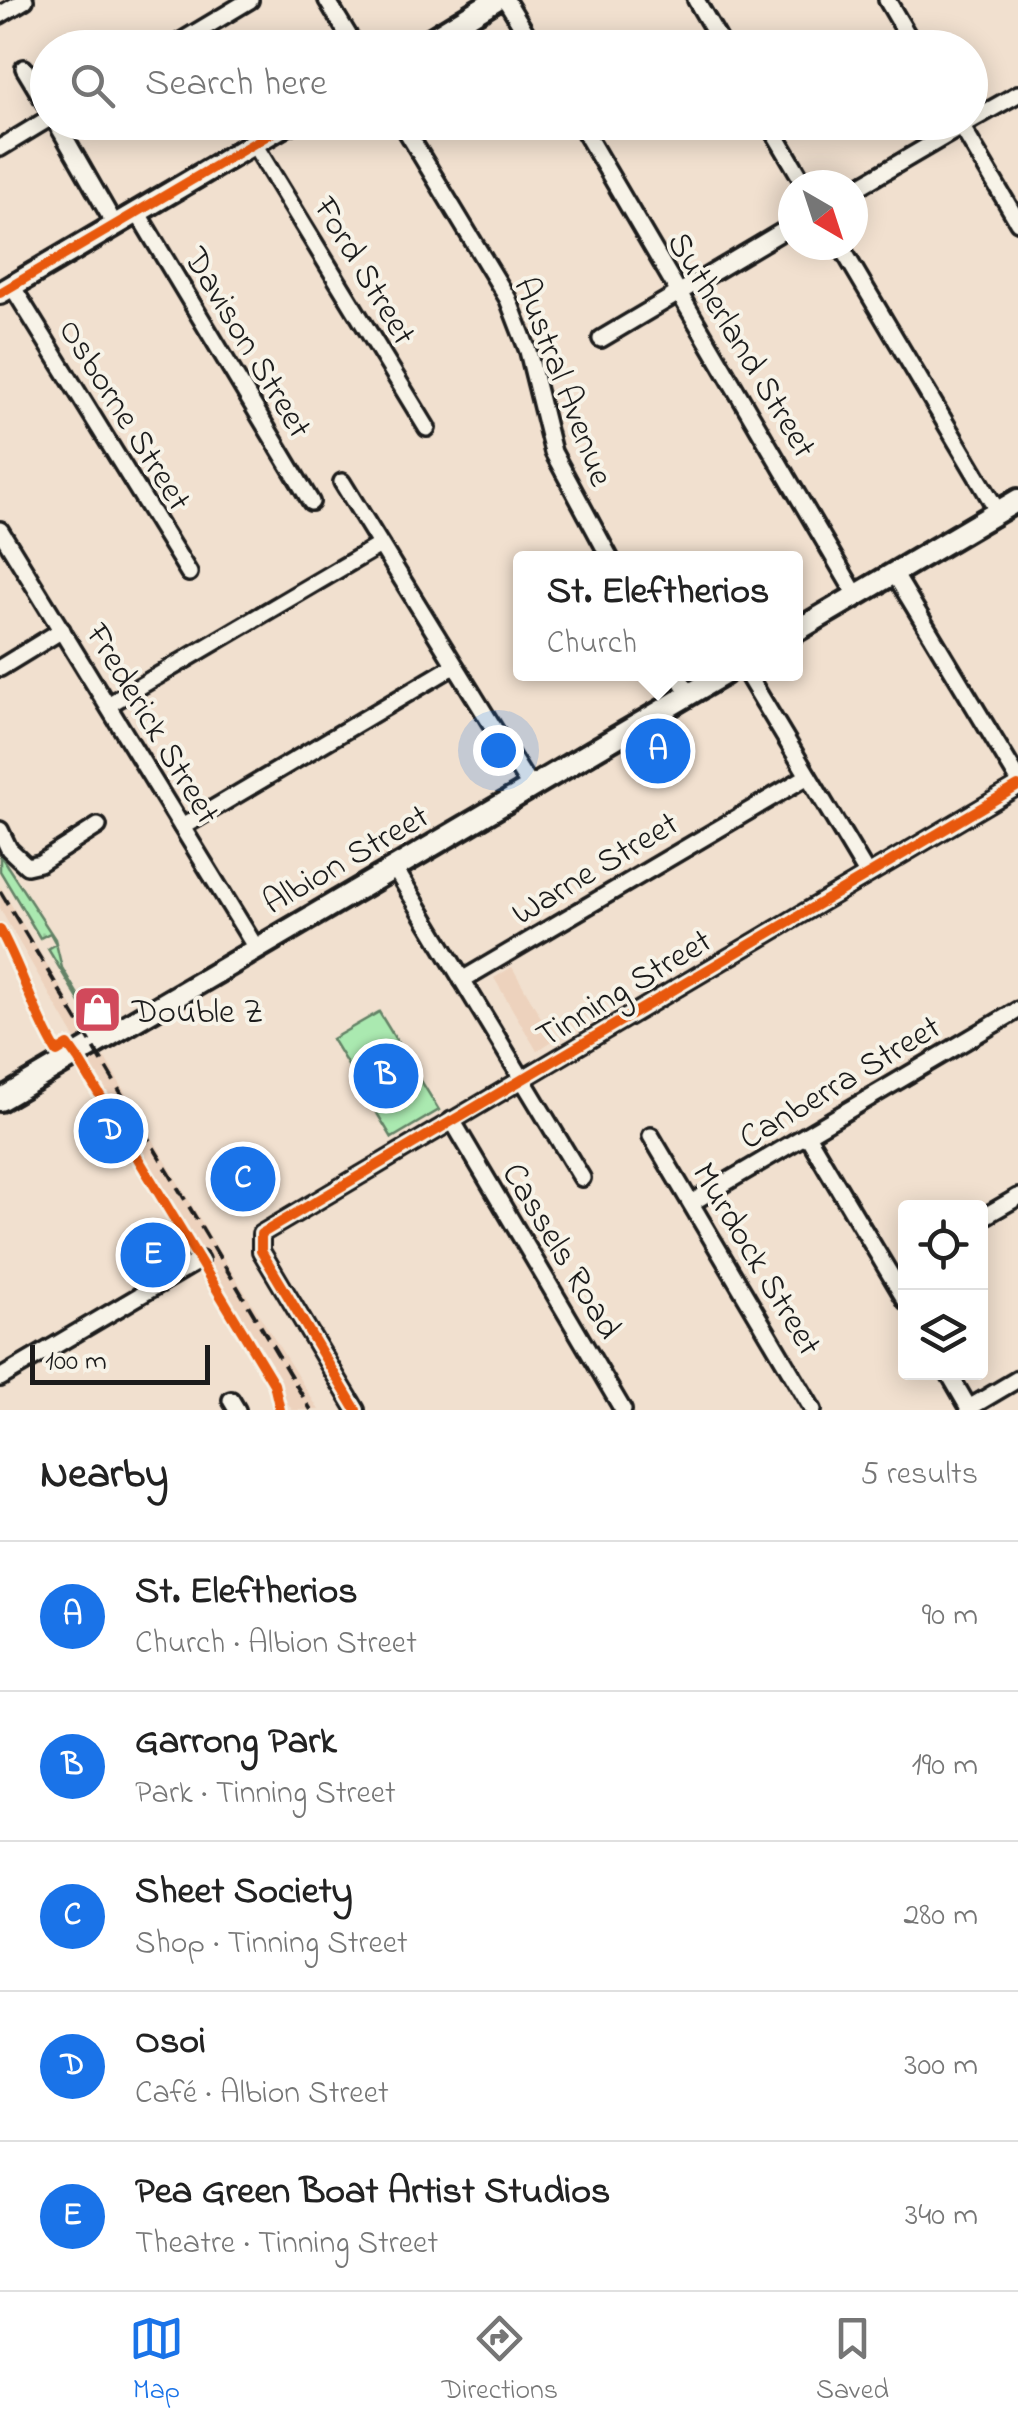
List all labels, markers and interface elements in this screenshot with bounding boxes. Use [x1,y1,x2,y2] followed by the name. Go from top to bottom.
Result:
[30,30,988,140] search box
[145,57,327,113] text: Search here
[65,58,120,113] icon: search
[778,170,868,260] north arrow
[298,187,428,356] street label: Ford Street
[652,223,828,469] street label: Sutherland Street
[168,238,323,449] street label: Davison Street
[498,270,625,494] street label: Austral Avenue
[44,310,203,522] street label: Osborne Street
[513,551,803,681] popup
[547,565,769,621] text: St. Eleftherios
[70,614,231,835] street label: Frederick Street
[547,621,637,668] text: Church
[626,714,690,788] pin: A
[473,725,524,776] your location
[254,793,440,929] street label: Albion Street
[503,800,689,940] street label: Warne Street
[527,917,723,1063] street label: Tinning Street
[71,984,123,1036] shop icon: Double Z
[131,988,263,1039] place label: Double Z
[730,1004,951,1164] street label: Canberra Street
[354,1038,418,1114] pin: B
[78,1094,144,1168] pin: D
[210,1142,276,1216] pin: C
[677,1153,833,1366] street label: Murdock Street
[487,1154,633,1350] street label: Cassels Road
[898,1200,988,1380] map controls
[898,1200,988,1290] button: locate
[120,1218,186,1292] pin: E
[898,1290,988,1380] button: layers
[30,1340,210,1384] scale bar
[45,1342,107,1383] text: 100 m
[40,1445,168,1506] text: Nearby
[861,1452,978,1499] text: 5 results
[135,1565,358,1621] text: St. Eleftherios
[63,1593,82,1640] text: A
[922,1593,978,1640] text: 90 m
[135,1621,417,1668] text: Church · Albion Street
[135,1715,337,1771] text: Garrong Park
[62,1743,83,1790] text: B
[912,1743,978,1790] text: 190 m
[135,1771,396,1818] text: Park · Tinning Street
[135,1865,353,1921] text: Sheet Society
[64,1893,81,1940] text: C
[903,1893,978,1940] text: 280 m
[135,1921,408,1968] text: Shop · Tinning Street
[135,2015,206,2071] text: Osoi
[61,2043,84,2090] text: D
[904,2043,978,2090] text: 300 m
[135,2071,389,2118] text: Café · Albion Street
[135,2165,610,2221] text: Pea Green Boat Artist Studios
[63,2193,82,2240] text: E
[905,2193,978,2240] text: 340 m
[135,2221,438,2268] text: Theatre · Tinning Street
[129,2311,184,2412] tab: Map
[442,2311,558,2412] tab: Directions
[816,2311,889,2412] tab: Saved

